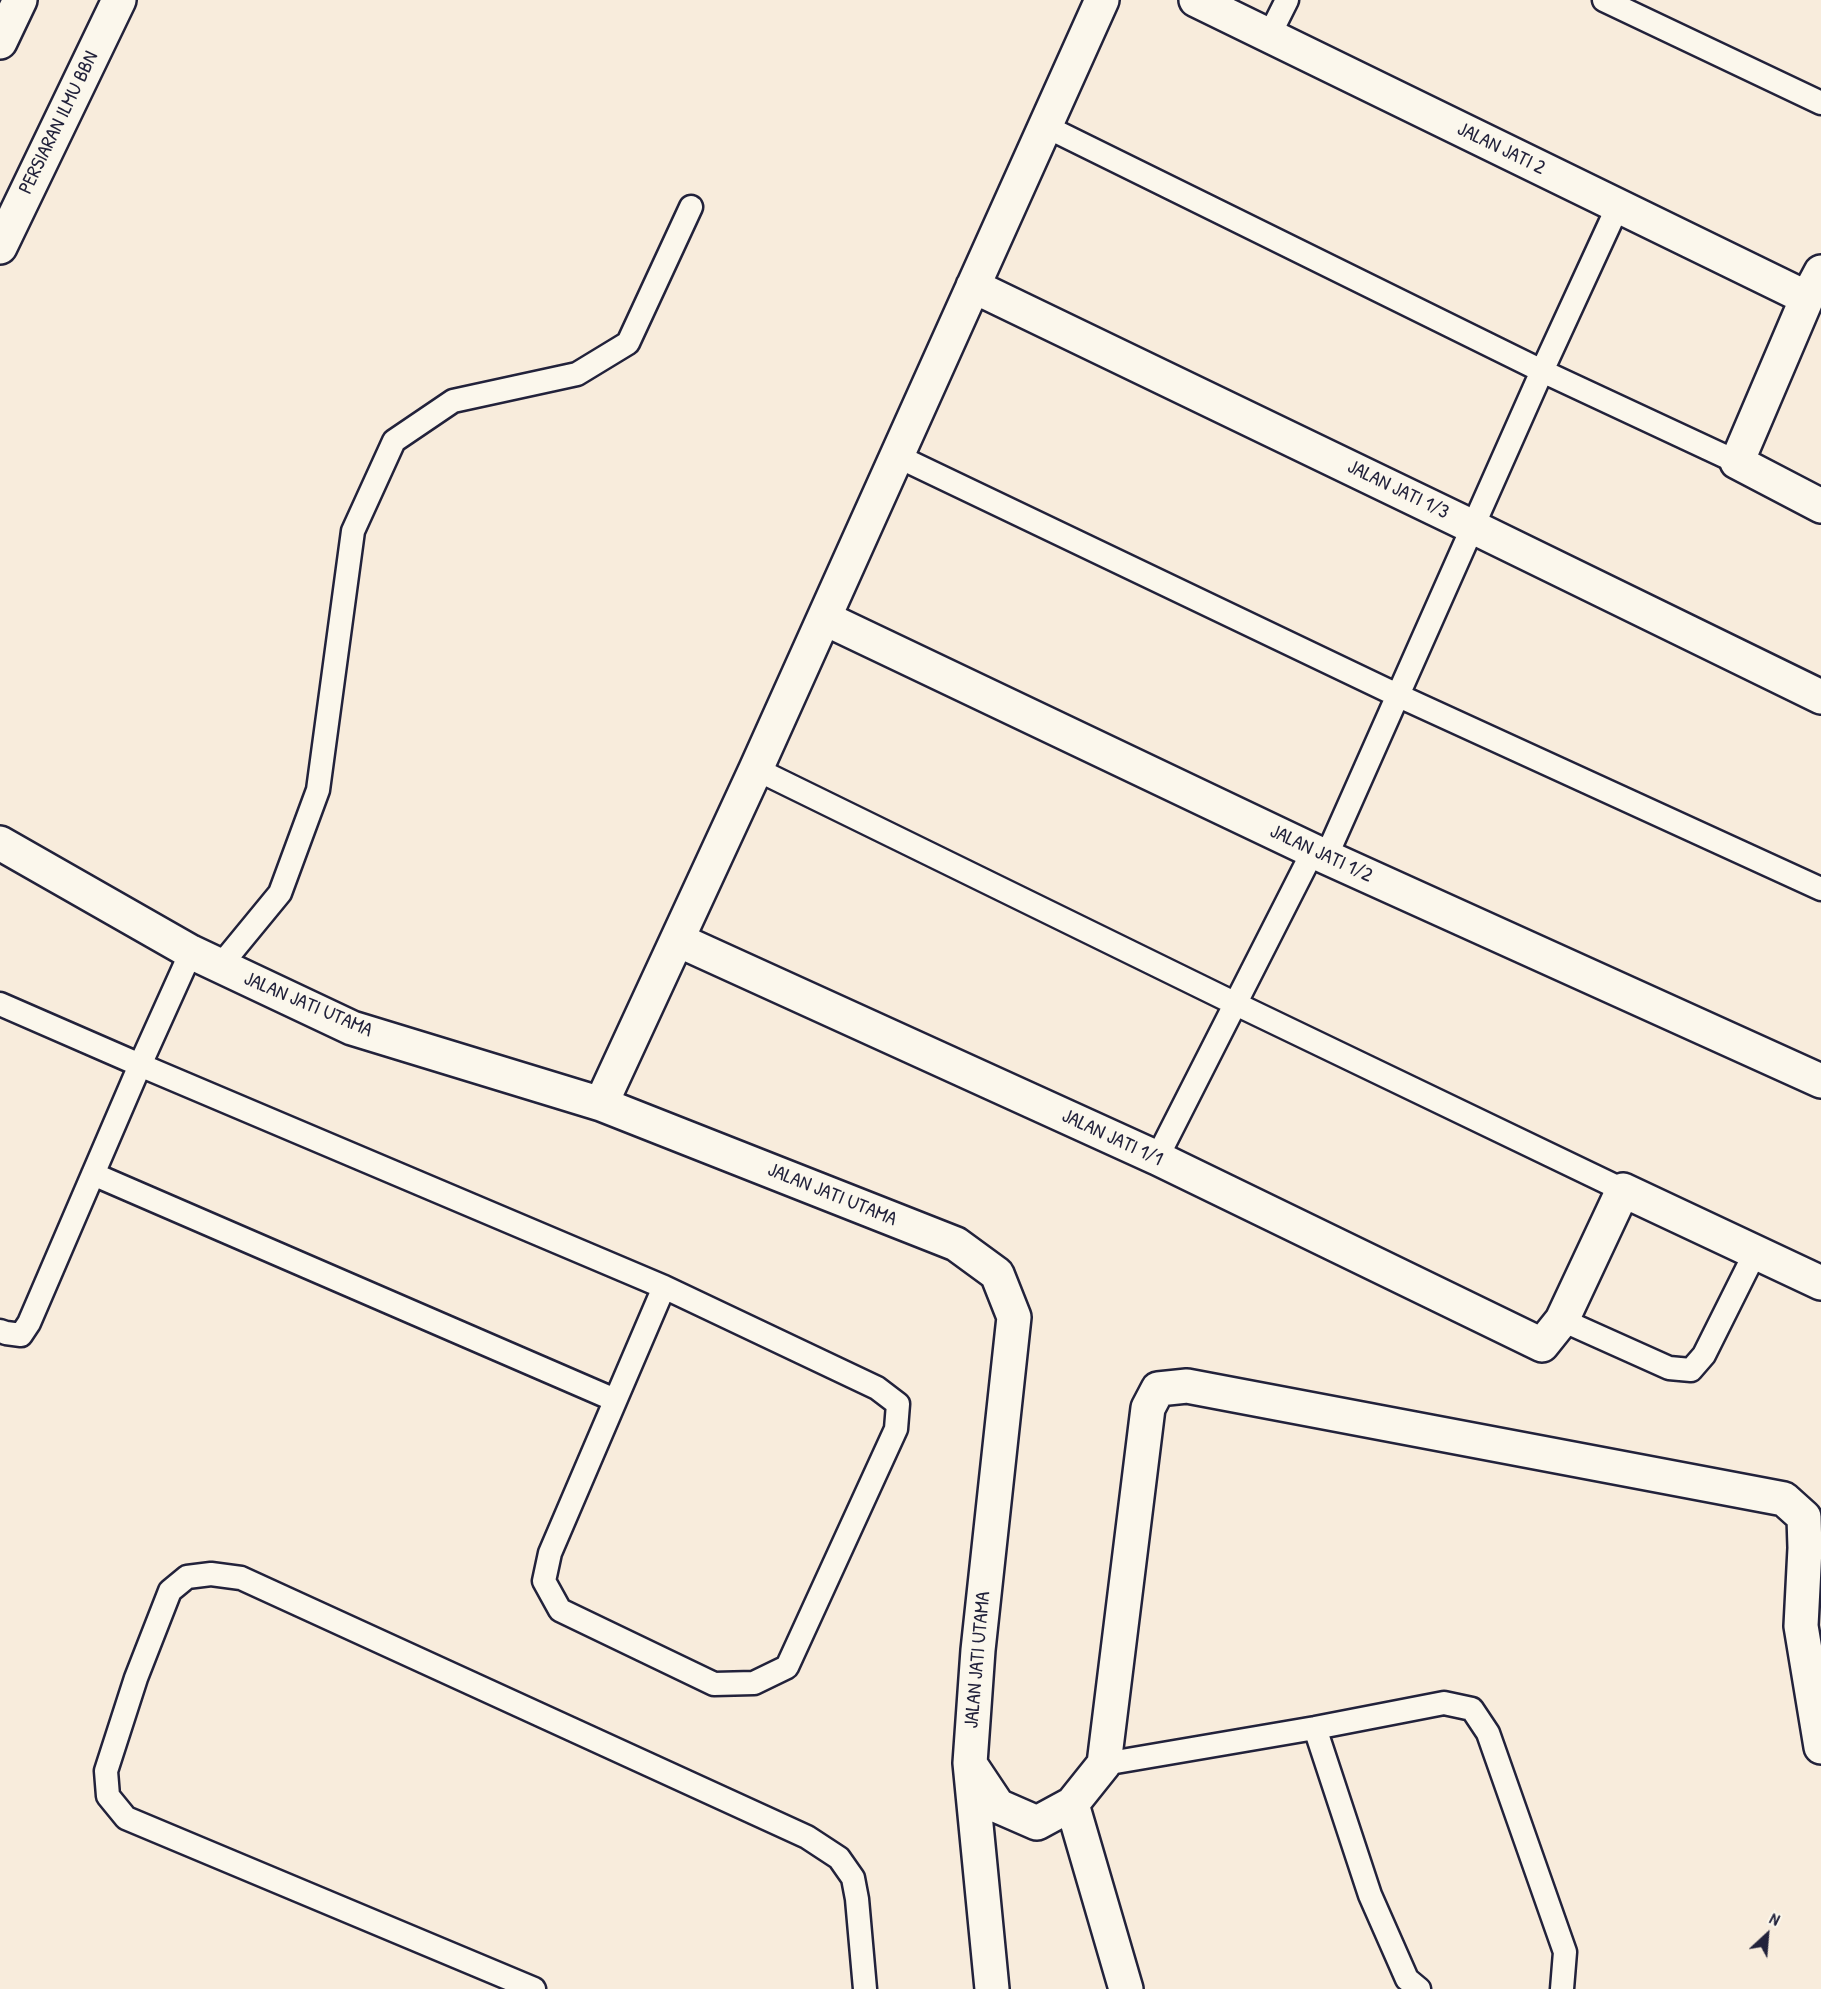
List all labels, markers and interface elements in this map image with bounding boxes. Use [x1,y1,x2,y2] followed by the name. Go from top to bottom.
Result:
[14,48,104,198] street label: PERSIARAN ILMU BBN
[1453,117,1549,181] street label: JALAN JATI 2
[1343,455,1453,525] street label: JALAN JATI 1/3
[1266,820,1376,888] street label: JALAN JATI 1/2
[240,967,376,1043] street label: JALAN JATI UTAMA
[1058,1104,1166,1172] street label: JALAN JATI 1/1
[764,1158,900,1232] street label: JALAN JATI UTAMA
[960,1591,996,1729] street label: JALAN JATI UTAMA
[1737,1905,1797,1965] north arrow
[1766,1907,1784,1931] text: N

